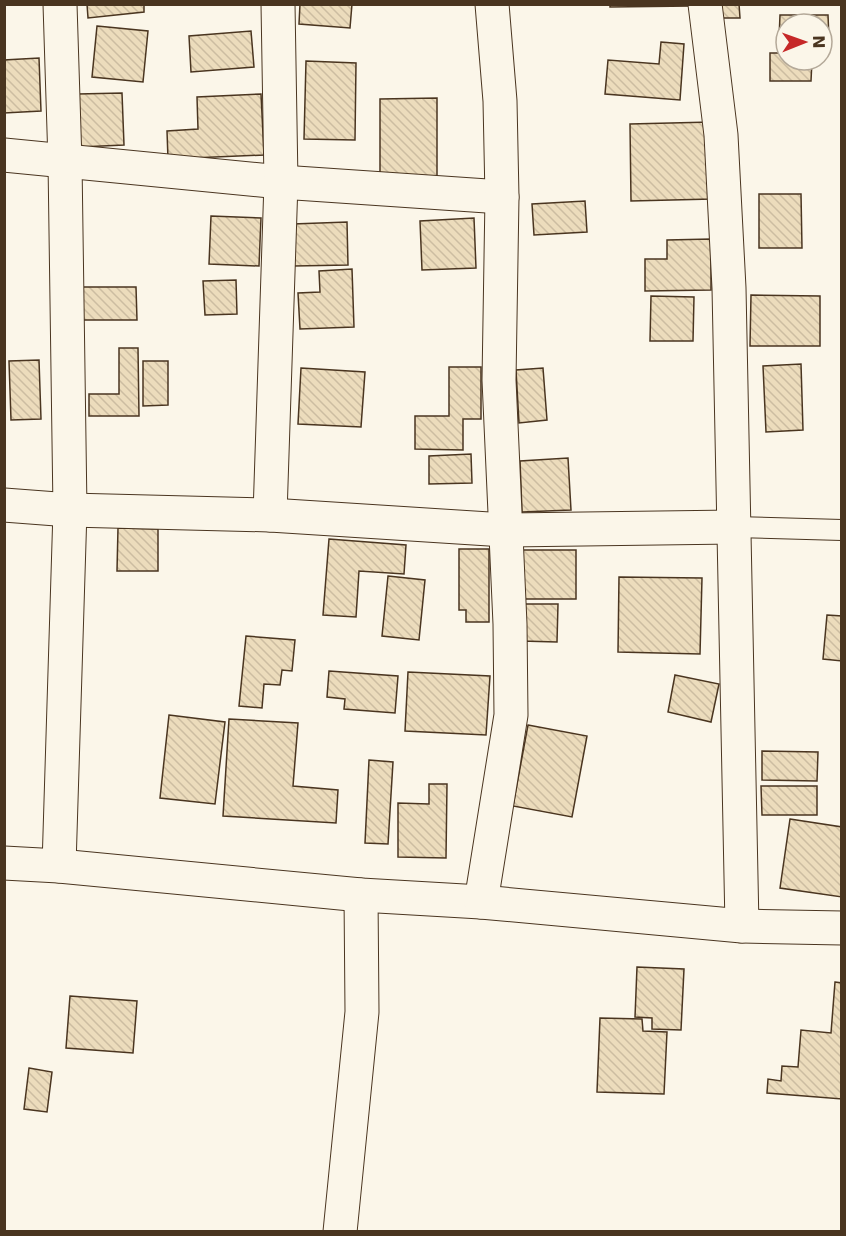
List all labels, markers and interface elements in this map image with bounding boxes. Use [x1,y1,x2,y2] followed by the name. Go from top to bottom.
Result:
[774,12,834,72] north arrow
[809,35,828,49] text: N

